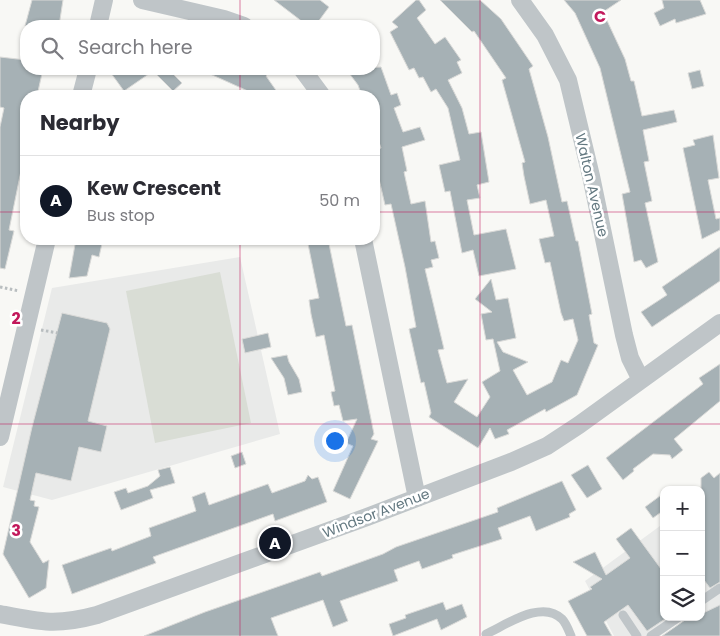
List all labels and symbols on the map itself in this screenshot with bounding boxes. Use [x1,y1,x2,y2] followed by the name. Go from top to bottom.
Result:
[594,5,606,28] text: C
[570,131,614,239] street label: Walton Avenue
[11,307,21,330] text: 2
[322,428,348,454] your location
[320,483,433,543] street label: Windsor Avenue
[11,519,21,542] text: 3
[259,524,291,562] pin: A

